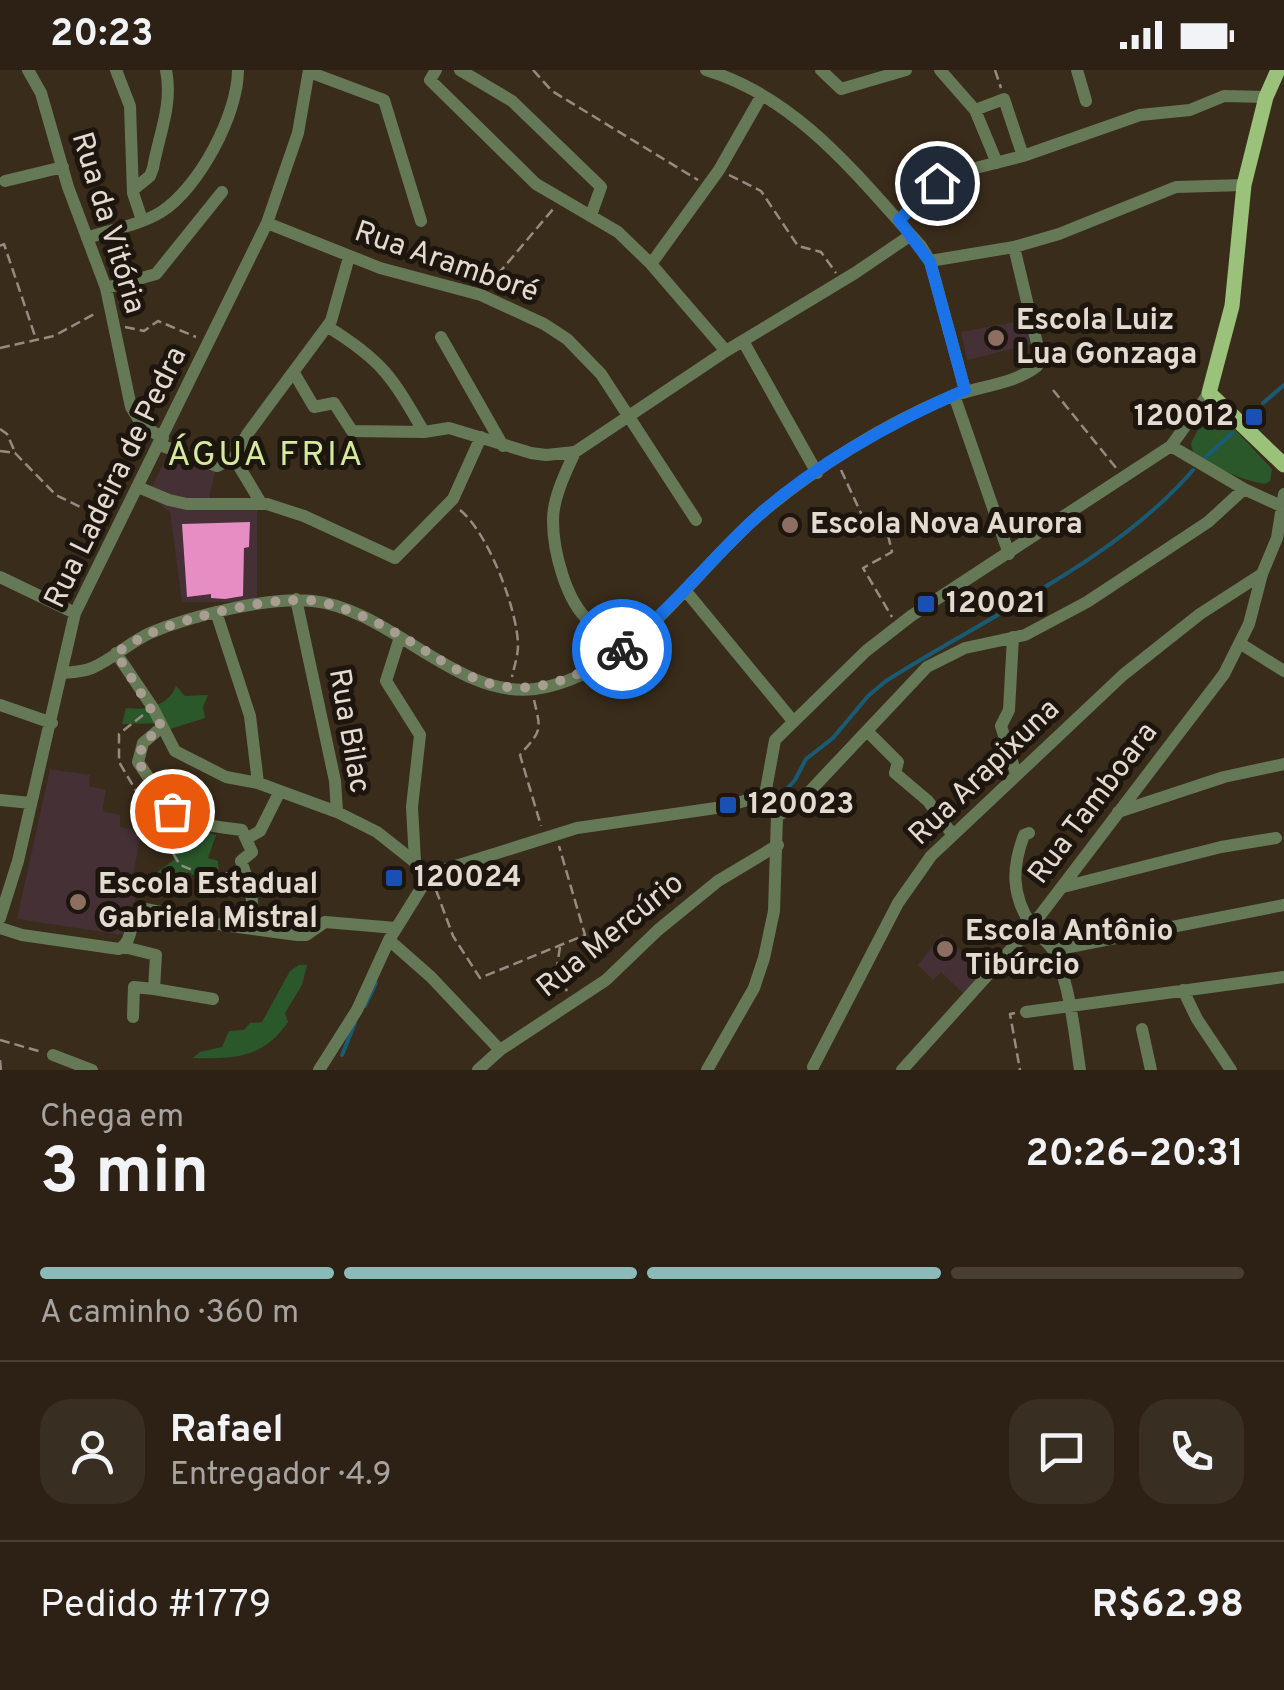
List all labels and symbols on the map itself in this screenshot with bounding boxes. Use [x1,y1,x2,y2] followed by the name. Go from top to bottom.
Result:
[62,128,152,318] street label: Rua da Vitória
[895,141,980,226] pin
[349,214,543,312] street label: Rua Aramboré
[1016,303,1197,374] place label: Escola Luiz Lua Gonzaga
[985,327,1007,349] marker: Escola Luiz Lua Gonzaga
[38,341,196,615] street label: Rua Ladeira de Pedra
[1134,399,1234,436] place label: 120012
[1243,406,1265,428] marker: 120012
[167,433,365,478] district label: ÁGUA FRIA
[810,507,1083,544] place label: Escola Nova Aurora
[779,514,801,536] marker: Escola Nova Aurora
[946,586,1046,623] place label: 120021
[915,593,937,615] marker: 120021
[572,599,672,699] courier
[319,666,377,796] street label: Rua Bilac
[902,692,1068,854] street label: Rua Arapixuna
[1021,716,1167,892] street label: Rua Tamboara
[130,769,215,854] pin
[748,787,854,824] place label: 120023
[717,794,739,816] marker: 120023
[414,860,522,897] place label: 120024
[530,865,692,1007] street label: Rua Mercúrio
[98,867,318,938] place label: Escola Estadual Gabriela Mistral
[383,867,405,889] marker: 120024
[67,891,89,913] marker: Escola Estadual Gabriela Mistral
[965,914,1174,985] place label: Escola Antônio Tibúrcio
[934,938,956,960] marker: Escola Antônio Tibúrcio

